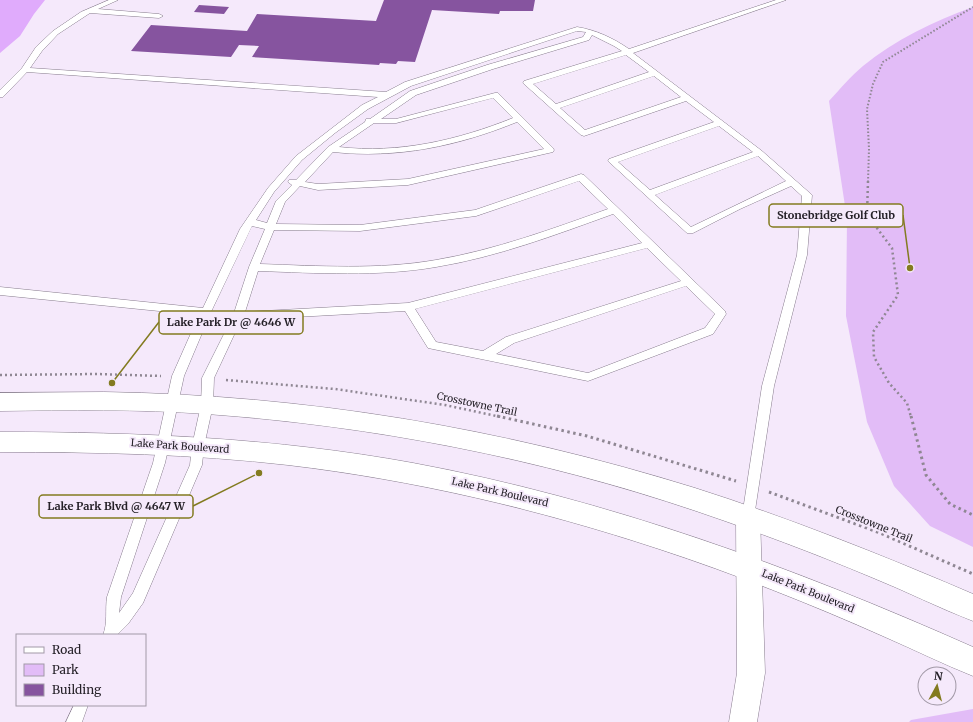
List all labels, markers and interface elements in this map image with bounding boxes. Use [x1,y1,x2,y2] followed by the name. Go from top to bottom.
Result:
[769,204,903,227] callout: Stonebridge Golf Club
[777,208,895,222] text: Stonebridge Golf Club
[159,311,303,334] callout: Lake Park Dr @ 4646 W
[167,315,296,329] text: Lake Park Dr @ 4646 W
[436,389,518,419] street label: Crosstowne Trail
[130,436,230,456] street label: Lake Park Boulevard
[450,475,550,509] street label: Lake Park Boulevard
[39,495,193,518] callout: Lake Park Blvd @ 4647 W
[47,499,186,513] text: Lake Park Blvd @ 4647 W
[834,503,914,545] street label: Crosstowne Trail
[760,566,856,616] street label: Lake Park Boulevard
[16,634,146,706] legend
[52,642,81,657] text: Road
[52,662,79,677] text: Park
[917,666,957,706] north arrow
[933,669,944,684] text: N
[52,682,102,697] text: Building

